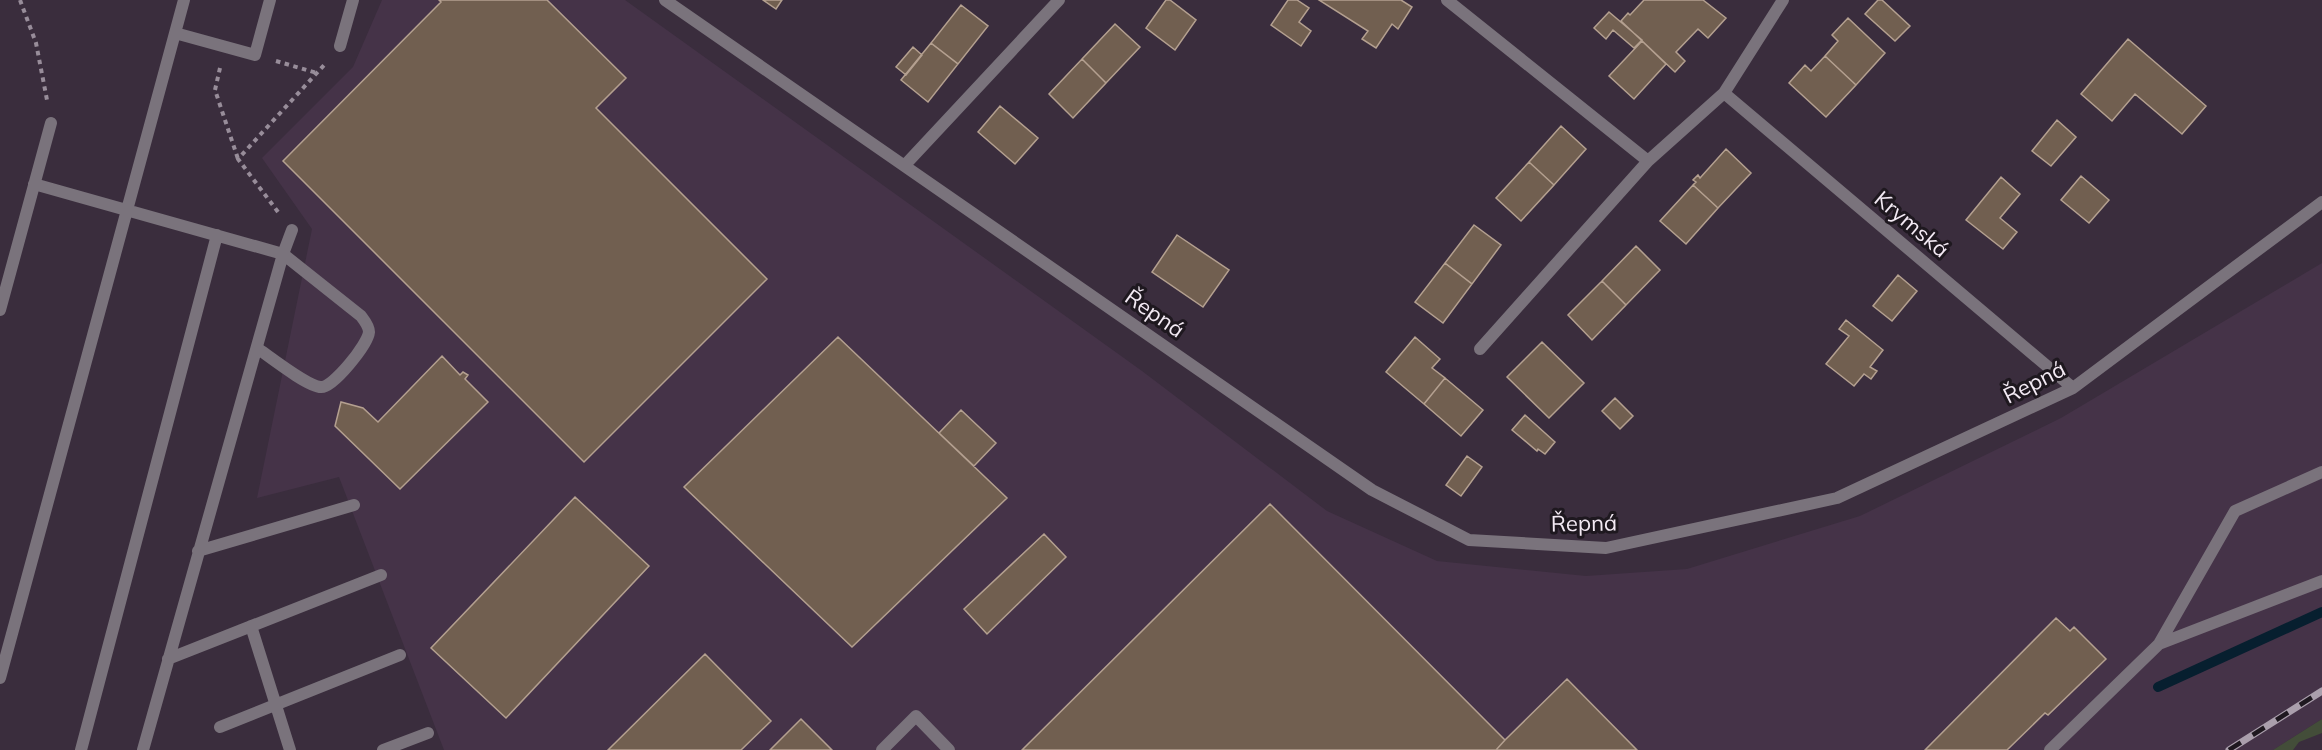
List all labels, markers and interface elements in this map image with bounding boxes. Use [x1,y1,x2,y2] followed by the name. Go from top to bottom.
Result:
[1869,185,1955,263] street label: Krymská
[1120,283,1190,343] street label: Řepná
[1998,354,2070,410] street label: Řepná
[1551,508,1617,538] street label: Řepná

